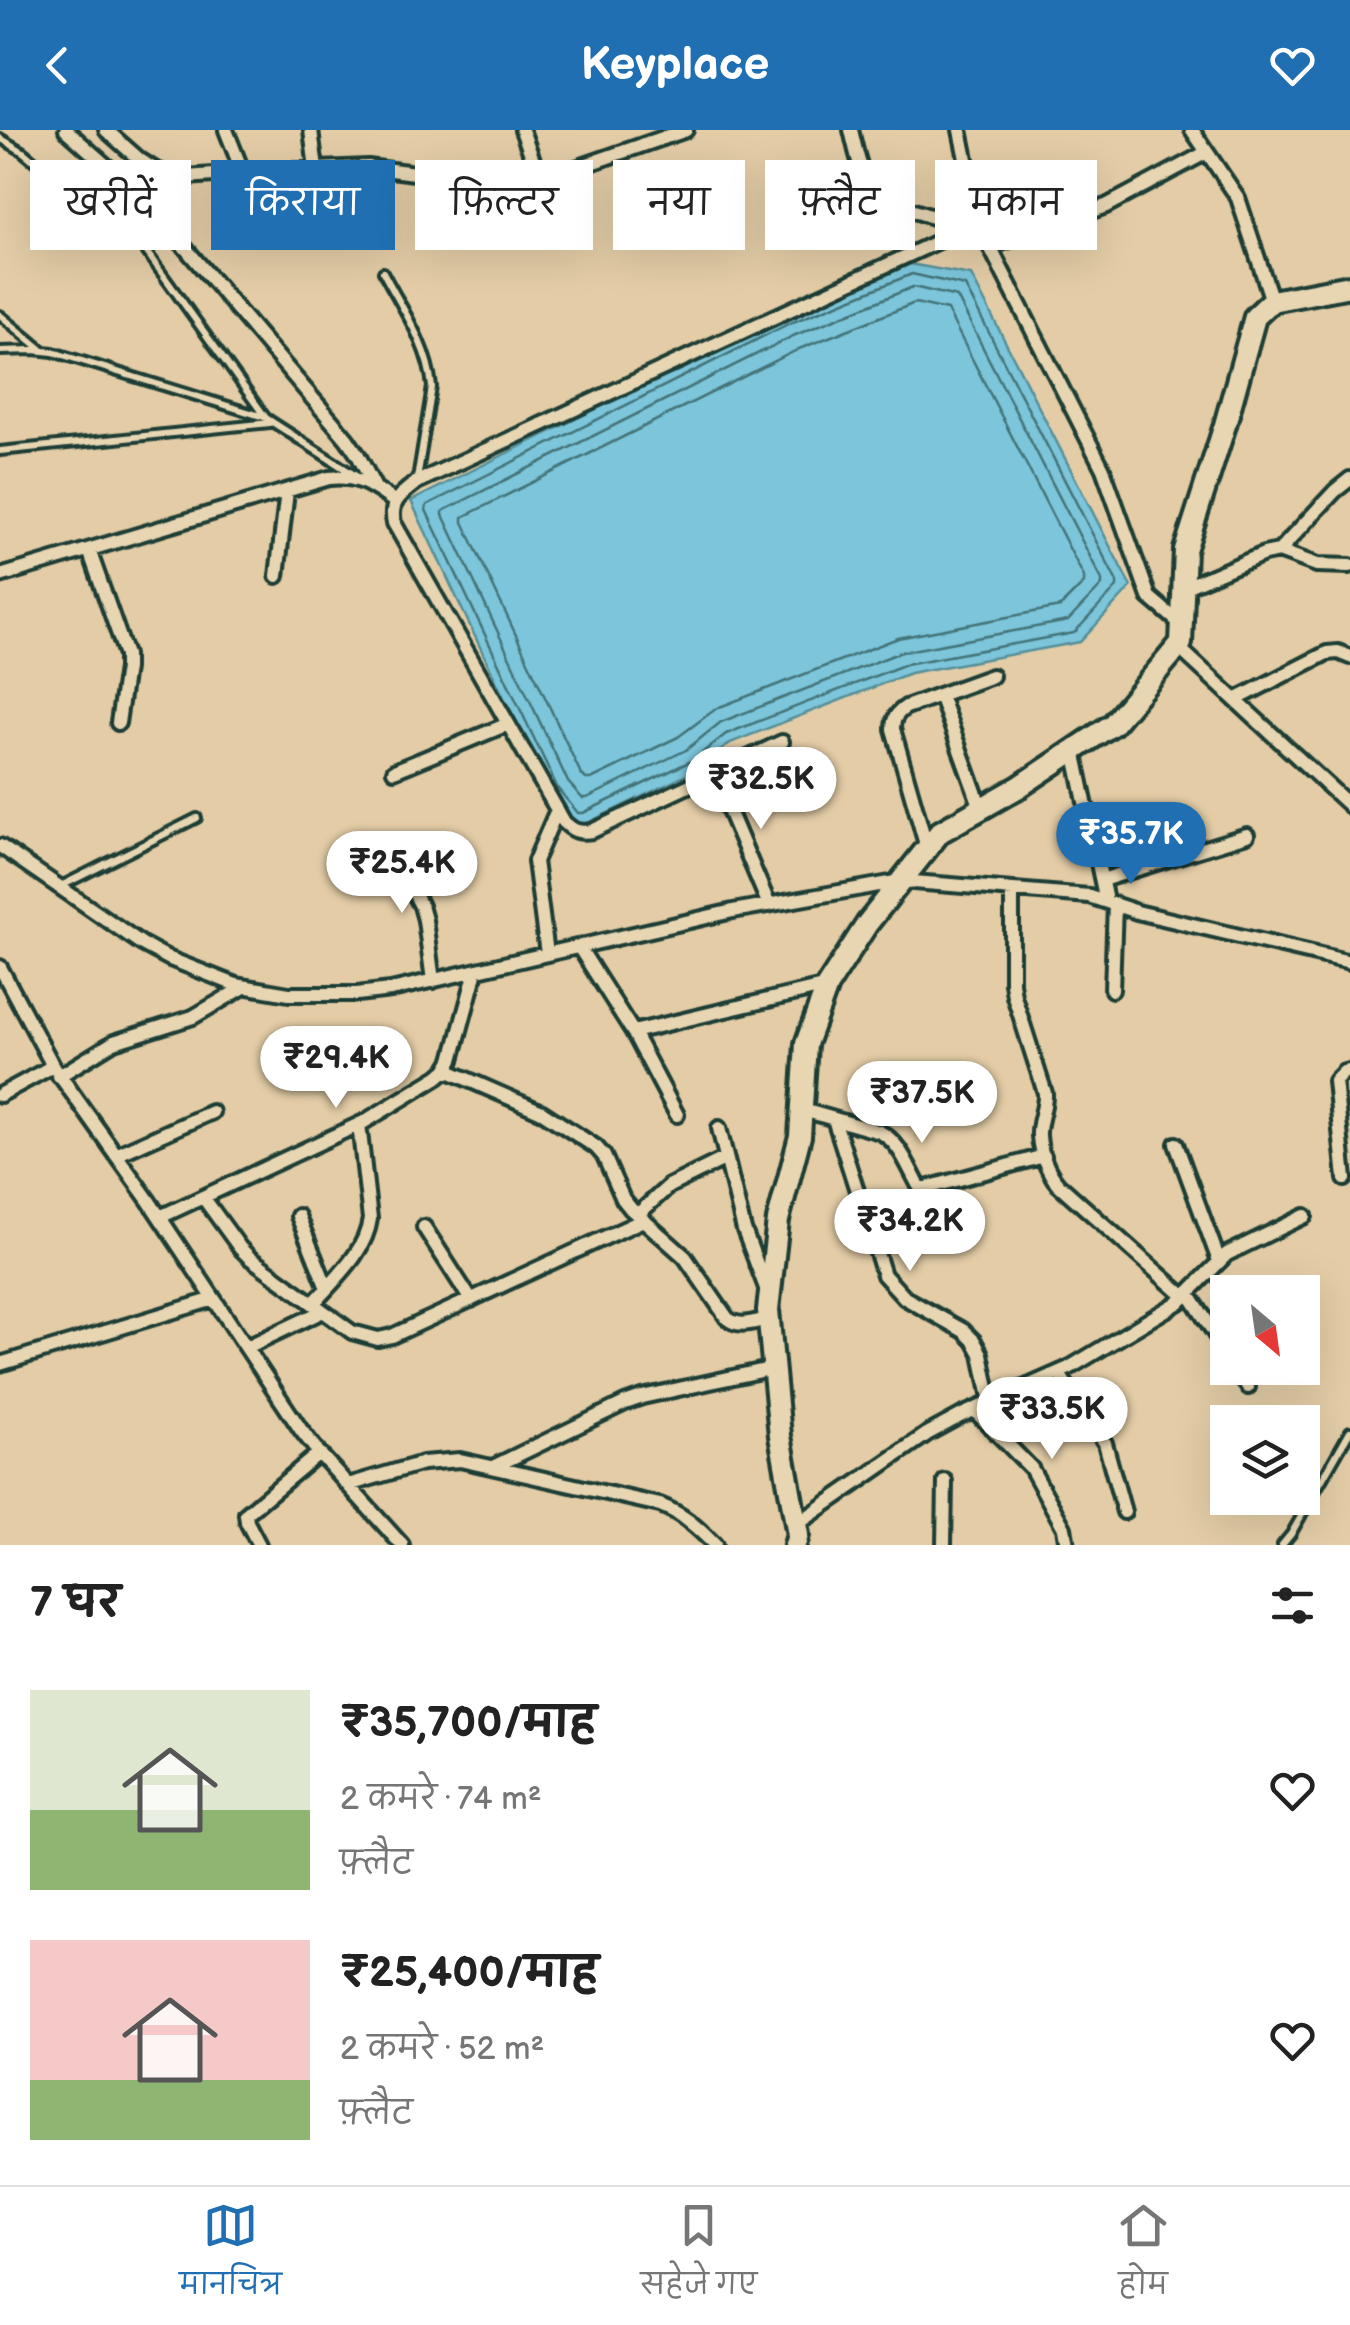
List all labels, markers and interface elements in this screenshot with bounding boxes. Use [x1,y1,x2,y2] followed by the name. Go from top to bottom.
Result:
[30,38,85,93] icon: back
[581,38,769,93] text: Keyplace
[1265,38,1320,93] icon: heart
[30,160,191,250] chip: खरीदें
[211,160,395,250] chip: किराया
[415,160,593,250] chip: फ़िल्टर
[613,160,745,250] chip: नया
[765,160,915,250] chip: फ़्लैट
[935,160,1097,250] chip: मकान
[680,747,842,832] pin: ₹32.5K
[707,760,815,799] text: ₹32.5K
[1050,802,1212,887] pin: ₹35.7K
[1078,815,1184,854] text: ₹35.7K
[321,831,483,916] pin: ₹25.4K
[348,844,456,883] text: ₹25.4K
[255,1026,417,1111] pin: ₹29.4K
[282,1039,390,1078] text: ₹29.4K
[841,1061,1003,1146] pin: ₹37.5K
[869,1074,975,1113] text: ₹37.5K
[829,1189,991,1274] pin: ₹34.2K
[856,1202,964,1241] text: ₹34.2K
[1210,1275,1320,1385] north arrow
[1210,1275,1320,1515] map controls
[971,1377,1133,1462] pin: ₹33.5K
[999,1390,1105,1429] text: ₹33.5K
[1210,1405,1320,1515] button: layers
[30,1578,120,1629] text: 7 घर
[1265,1578,1320,1633] icon: filters
[340,1698,596,1749] text: ₹35,700/माह
[110,1730,230,1850] icon: home
[1265,1763,1320,1818] icon: heart
[340,1780,542,1819] text: 2 कमरे · 74 m²
[340,1845,413,1884] text: फ़्लैट
[340,1948,599,1999] text: ₹25,400/माह
[110,1980,230,2100] icon: home
[1265,2013,1320,2068] icon: heart
[340,2030,544,2069] text: 2 कमरे · 52 m²
[340,2095,413,2134] text: फ़्लैट
[179,2198,282,2315] tab: मानचित्र
[641,2198,757,2315] tab: सहेजे गए
[1116,2198,1171,2315] tab: होम

